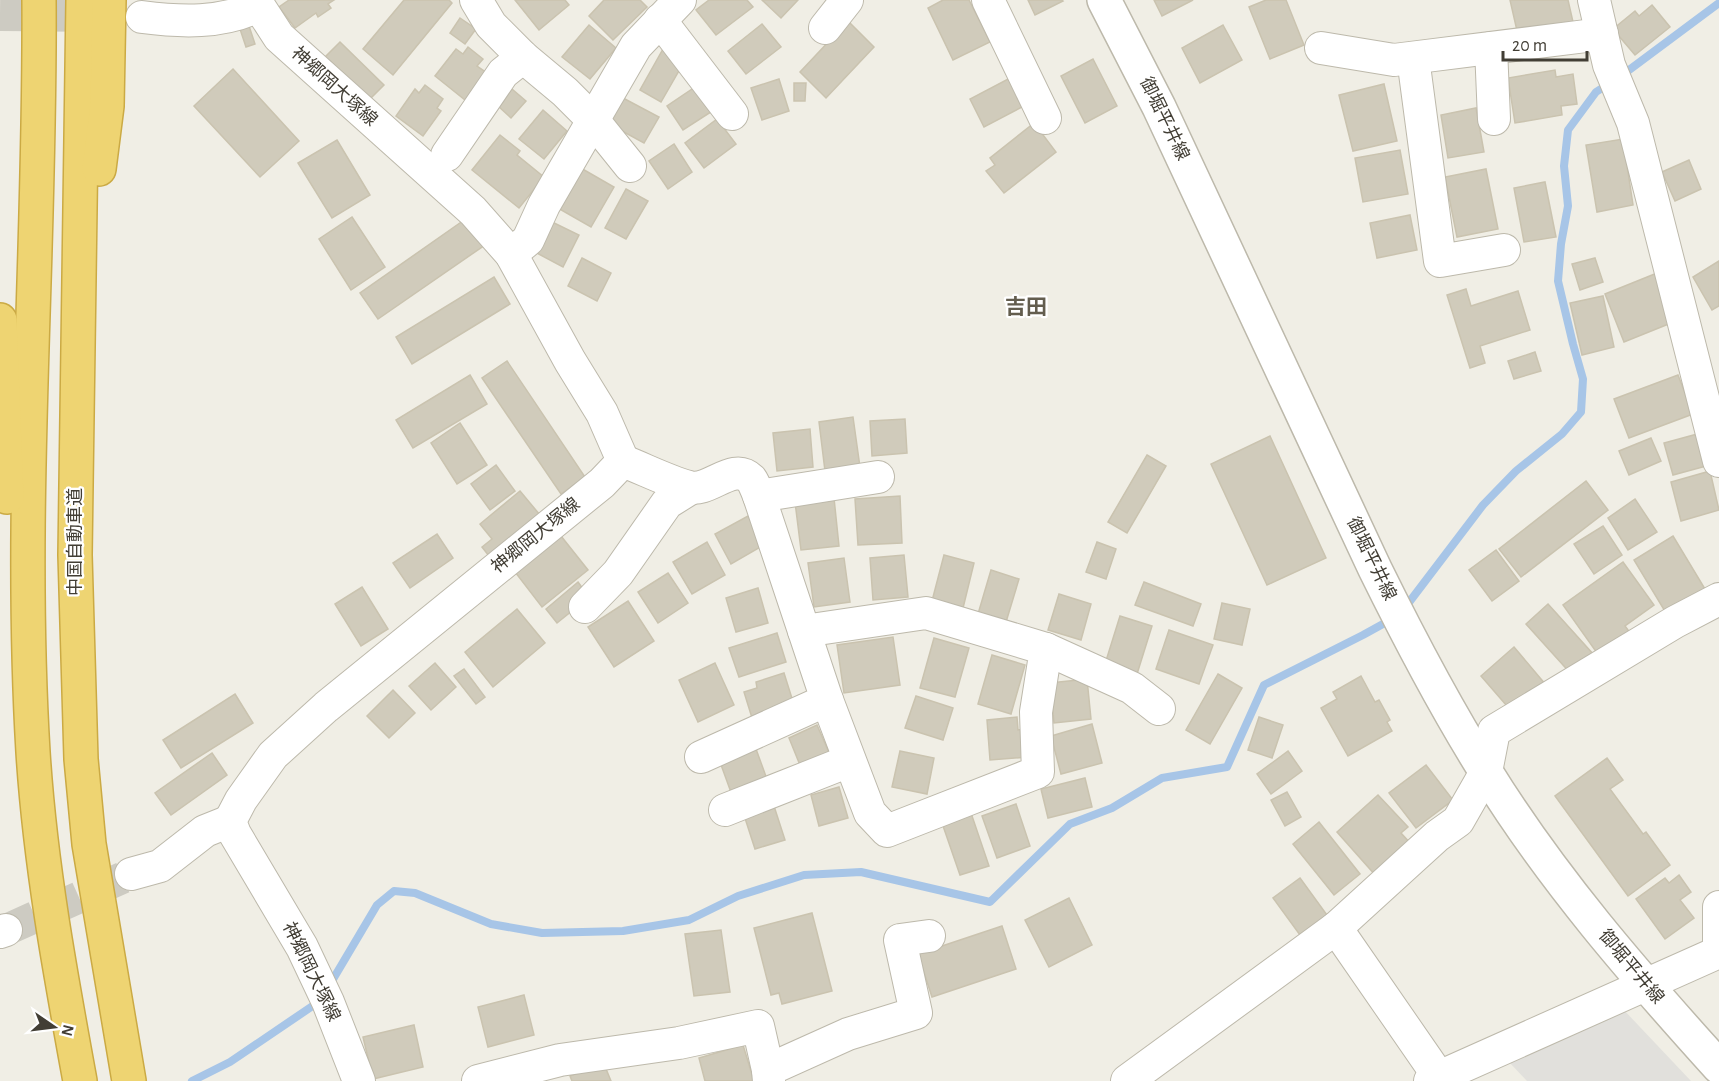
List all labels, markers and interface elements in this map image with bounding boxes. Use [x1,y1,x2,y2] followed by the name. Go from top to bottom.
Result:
[1503,24,1587,62] scale bar
[1512,37,1547,55] text: 20 m
[288,43,381,130] street label: 神郷岡大塚線
[1136,74,1194,163] street label: 御堀平井線
[1005,296,1047,318] district label: 吉田
[65,488,85,596] street label: 中国自動車道
[487,493,584,577] street label: 神郷岡大塚線
[1343,514,1401,603] street label: 御堀平井線
[279,919,345,1024] street label: 神郷岡大塚線
[1595,925,1668,1007] street label: 御堀平井線
[24,997,84,1057] north arrow
[58,1023,77,1038] text: N

